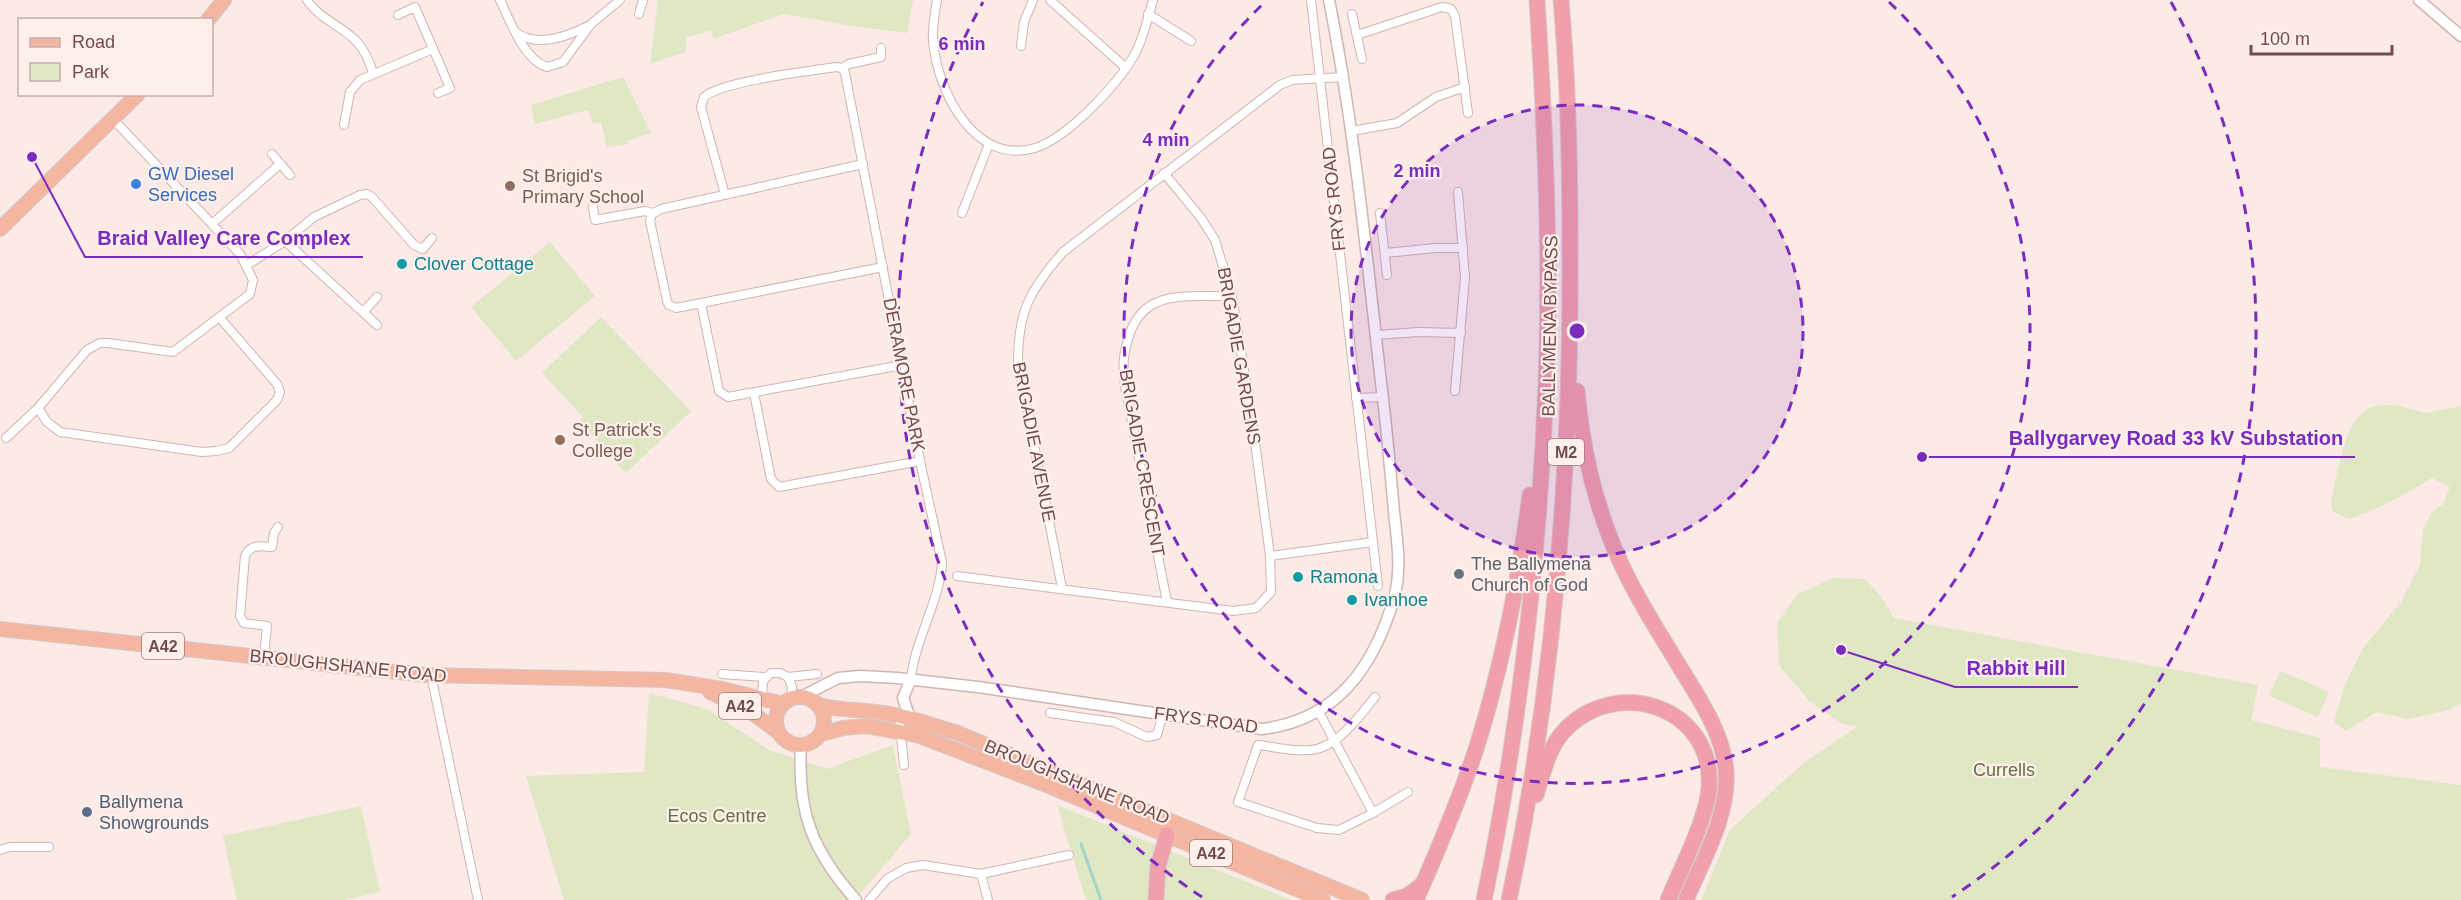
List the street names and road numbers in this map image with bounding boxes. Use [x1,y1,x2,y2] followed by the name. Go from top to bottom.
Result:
[1319,146,1349,252] street label: FRYS ROAD
[1538,235,1562,417] street label: BALLYMENA BYPASS
[1214,266,1264,446] street label: BRIGADIE GARDENS
[879,296,929,454] street label: DERAMORE PARK
[1009,360,1059,524] street label: BRIGADIE AVENUE
[1116,368,1168,558] street label: BRIGADIE CRESCENT
[1548,439,1584,465] road number: M2
[142,633,184,659] road number: A42
[248,646,448,686] street label: BROUGHSHANE ROAD
[719,693,761,719] road number: A42
[1153,703,1259,737] street label: FRYS ROAD
[981,736,1173,828] street label: BROUGHSHANE ROAD
[1190,840,1232,866] road number: A42

